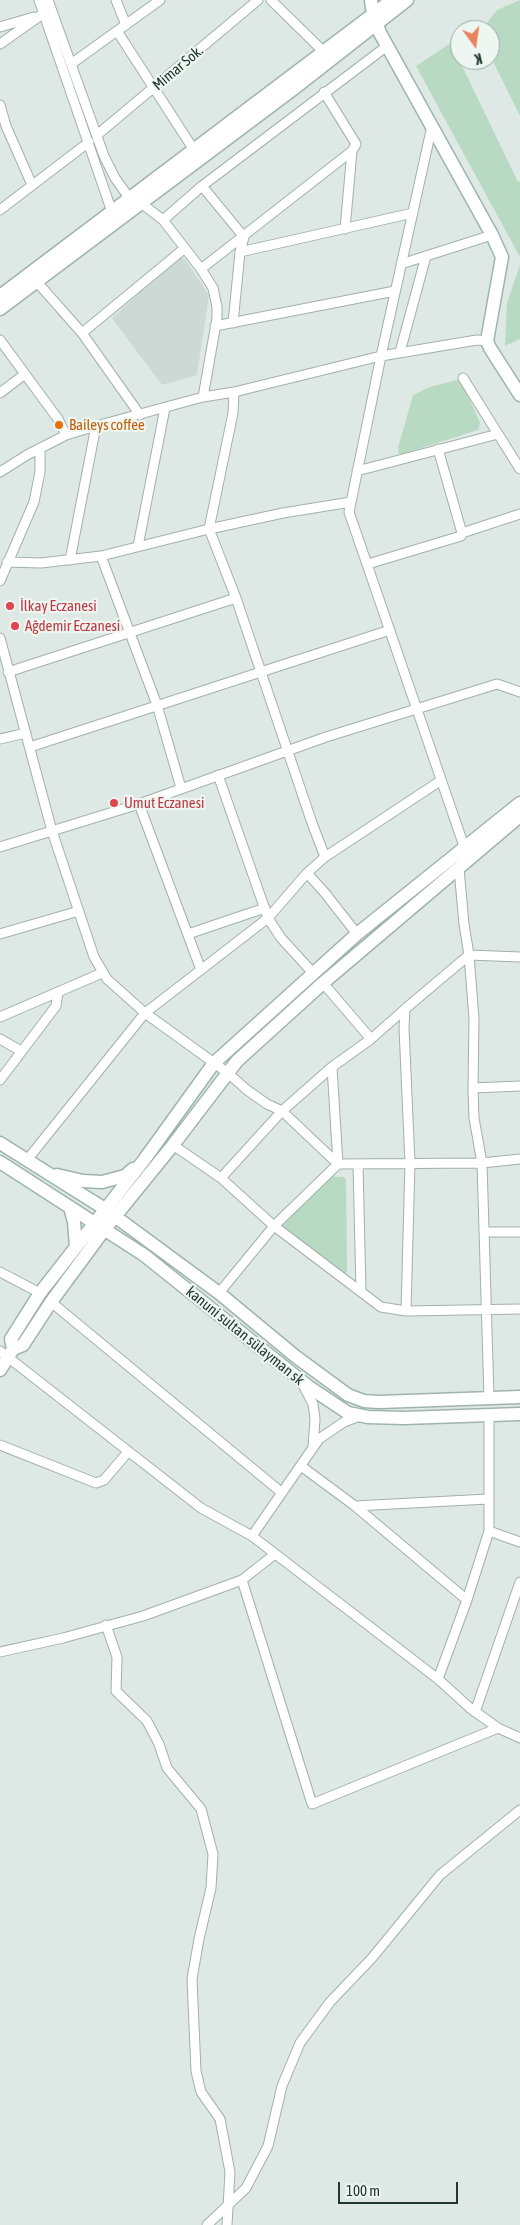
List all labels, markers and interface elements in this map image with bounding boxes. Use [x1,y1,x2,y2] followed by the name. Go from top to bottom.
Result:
[450,20,500,70] north arrow
[149,42,207,94] street label: Mimar Sok.
[473,50,484,67] text: K
[69,416,145,434] place label: Baileys coffee
[53,419,65,431] marker: Baileys coffee
[20,597,97,615] place label: İlkay Eczanesi
[4,600,16,612] marker: İlkay Eczanesi
[25,617,120,635] place label: Ağdemir Eczanesi
[9,620,21,632] marker: Ağdemir Eczanesi
[124,794,204,812] place label: Umut Eczanesi
[108,797,120,809] marker: Umut Eczanesi
[182,1283,308,1389] street label: kanuni sultan sülayman sk
[340,2172,460,2204] scale bar
[346,2182,380,2199] text: 100 m

